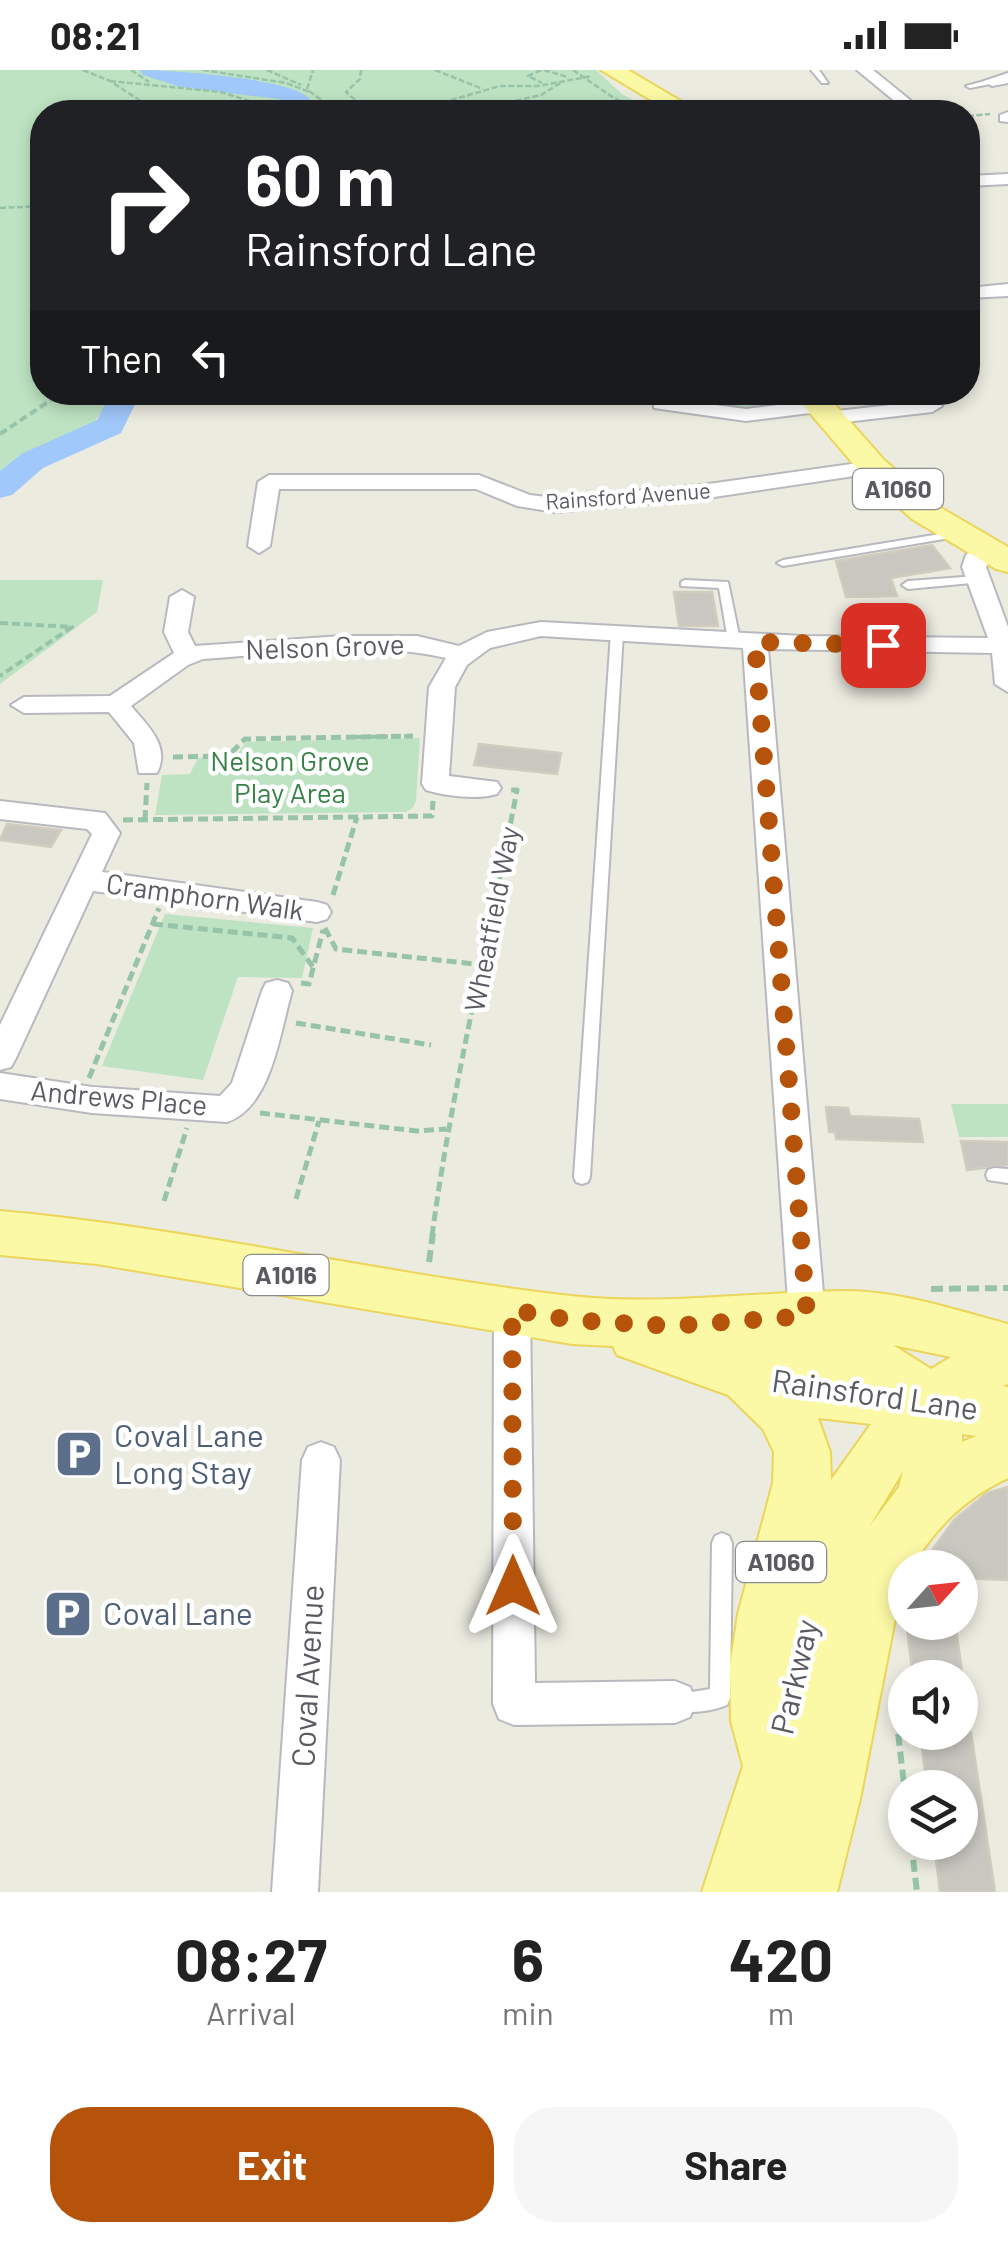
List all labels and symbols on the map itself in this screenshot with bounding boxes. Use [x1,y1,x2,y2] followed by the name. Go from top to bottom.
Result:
[853,469,943,509] road number: A1060
[544,476,712,514] street label: Rainsford Avenue
[841,603,926,688] pin
[245,626,405,666] street label: Nelson Grove
[210,743,370,809] park label: Nelson Grove Play Area
[456,823,526,1014] street label: Wheatfield Way
[104,865,306,927] street label: Cramphorn Walk
[29,1072,209,1122] street label: Andrews Place
[244,1255,328,1295] road number: A1016
[770,1360,981,1426] street label: Rainsford Lane
[114,1415,264,1490] place label: Coval Lane Long Stay
[53,1428,105,1480] parking icon: Coval Lane Long Stay
[461,1534,565,1638] position arrow
[736,1542,826,1582] road number: A1060
[888,1550,978,1640] north arrow
[282,1584,330,1768] street label: Coval Avenue
[42,1588,94,1640] parking icon: Coval Lane
[103,1593,253,1631] place label: Coval Lane
[761,1615,825,1738] street label: Parkway

